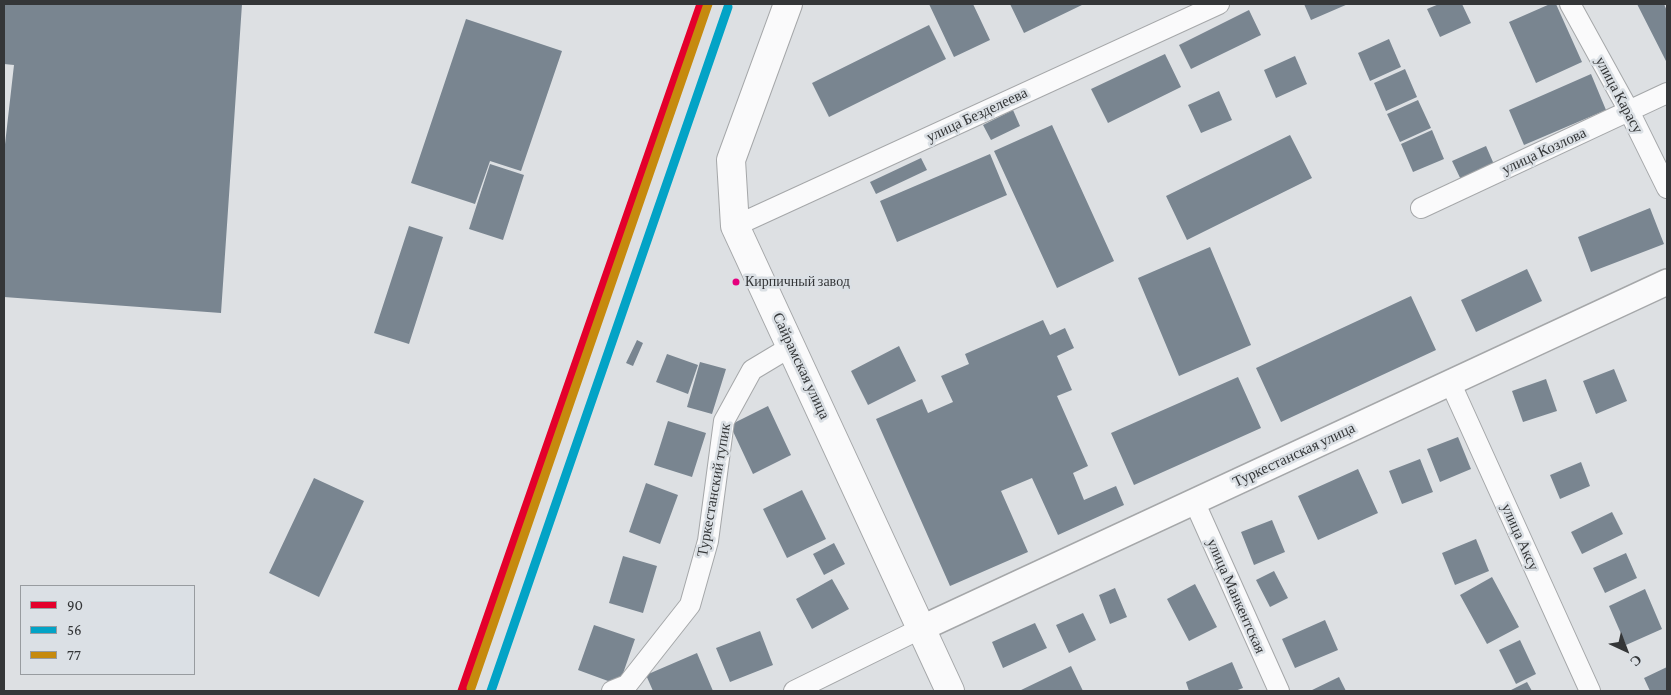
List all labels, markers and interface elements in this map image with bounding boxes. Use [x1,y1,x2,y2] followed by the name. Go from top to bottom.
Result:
[1591,53,1647,137] street label: улица Карасу
[924,84,1030,146] street label: улица Безделеева
[1499,124,1589,178] street label: улица Козлова
[745,274,850,290] place label: Кирпичный завод
[731,277,741,287] marker: Кирпичный завод
[768,310,834,422] street label: Сайрамская улица
[1230,419,1358,491] street label: Туркестанская улица
[693,422,735,558] street label: Туркестанский тупик
[1497,501,1543,573] street label: улица Аксу
[1203,536,1269,656] street label: улица Манкентская
[20,585,195,675] legend
[67,597,83,613] text: 90
[67,622,82,638] text: 56
[1601,625,1651,675] north arrow
[67,647,81,663] text: 77
[1627,652,1645,670] text: С

